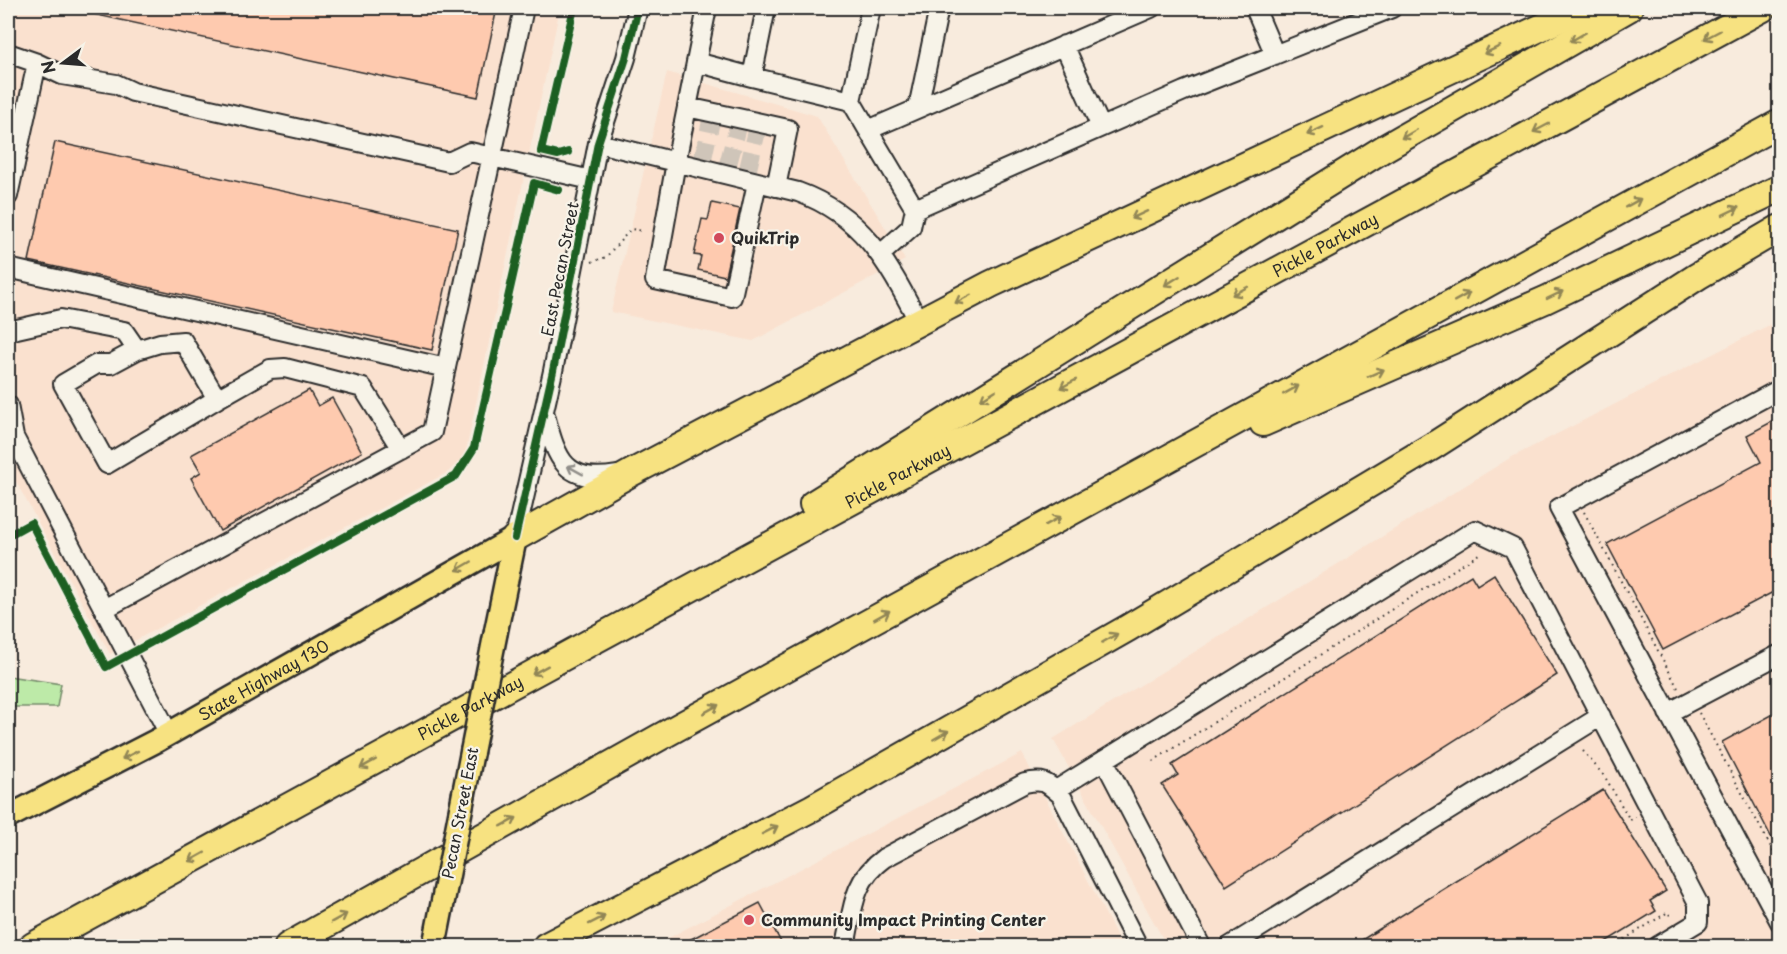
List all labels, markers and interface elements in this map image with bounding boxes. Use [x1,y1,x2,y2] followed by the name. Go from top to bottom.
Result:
[1704,29,1721,41] one-way arrow
[1570,31,1587,43] one-way arrow
[33,33,93,93] north arrow
[1484,44,1502,56] one-way arrow
[34,58,61,77] text: N
[1532,123,1550,134] one-way arrow
[1307,126,1325,138] one-way arrow
[1401,128,1418,140] one-way arrow
[1624,197,1642,208] one-way arrow
[534,199,584,338] street label: East Pecan Street
[1722,205,1740,217] one-way arrow
[1268,206,1381,282] street label: Pickle Parkway
[1130,209,1148,221] one-way arrow
[731,225,799,249] place label: QuikTrip
[712,231,726,245] marker: QuikTrip
[1164,275,1181,287] one-way arrow
[1232,285,1249,297] one-way arrow
[1546,289,1564,301] one-way arrow
[1453,291,1471,302] one-way arrow
[955,293,972,305] one-way arrow
[1367,367,1385,379] one-way arrow
[1060,379,1078,390] one-way arrow
[1283,384,1300,396] one-way arrow
[980,388,997,401] one-way arrow
[840,437,954,514] street label: Pickle Parkway
[567,464,584,476] one-way arrow
[1043,515,1061,526] one-way arrow
[456,561,473,573] one-way arrow
[873,609,890,621] one-way arrow
[1102,632,1119,644] one-way arrow
[193,633,333,726] street label: State Highway 130
[531,665,549,676] one-way arrow
[413,669,527,745] street label: Pickle Parkway
[702,703,719,715] one-way arrow
[932,729,949,741] one-way arrow
[435,745,484,881] street label: Pecan Street East
[121,750,139,761] one-way arrow
[360,759,378,770] one-way arrow
[500,816,517,828] one-way arrow
[761,823,779,835] one-way arrow
[189,851,206,863] one-way arrow
[761,907,1046,931] place label: Community Impact Printing Center
[330,912,348,923] one-way arrow
[588,913,606,925] one-way arrow
[742,913,756,927] marker: Community Impact Printing Center

